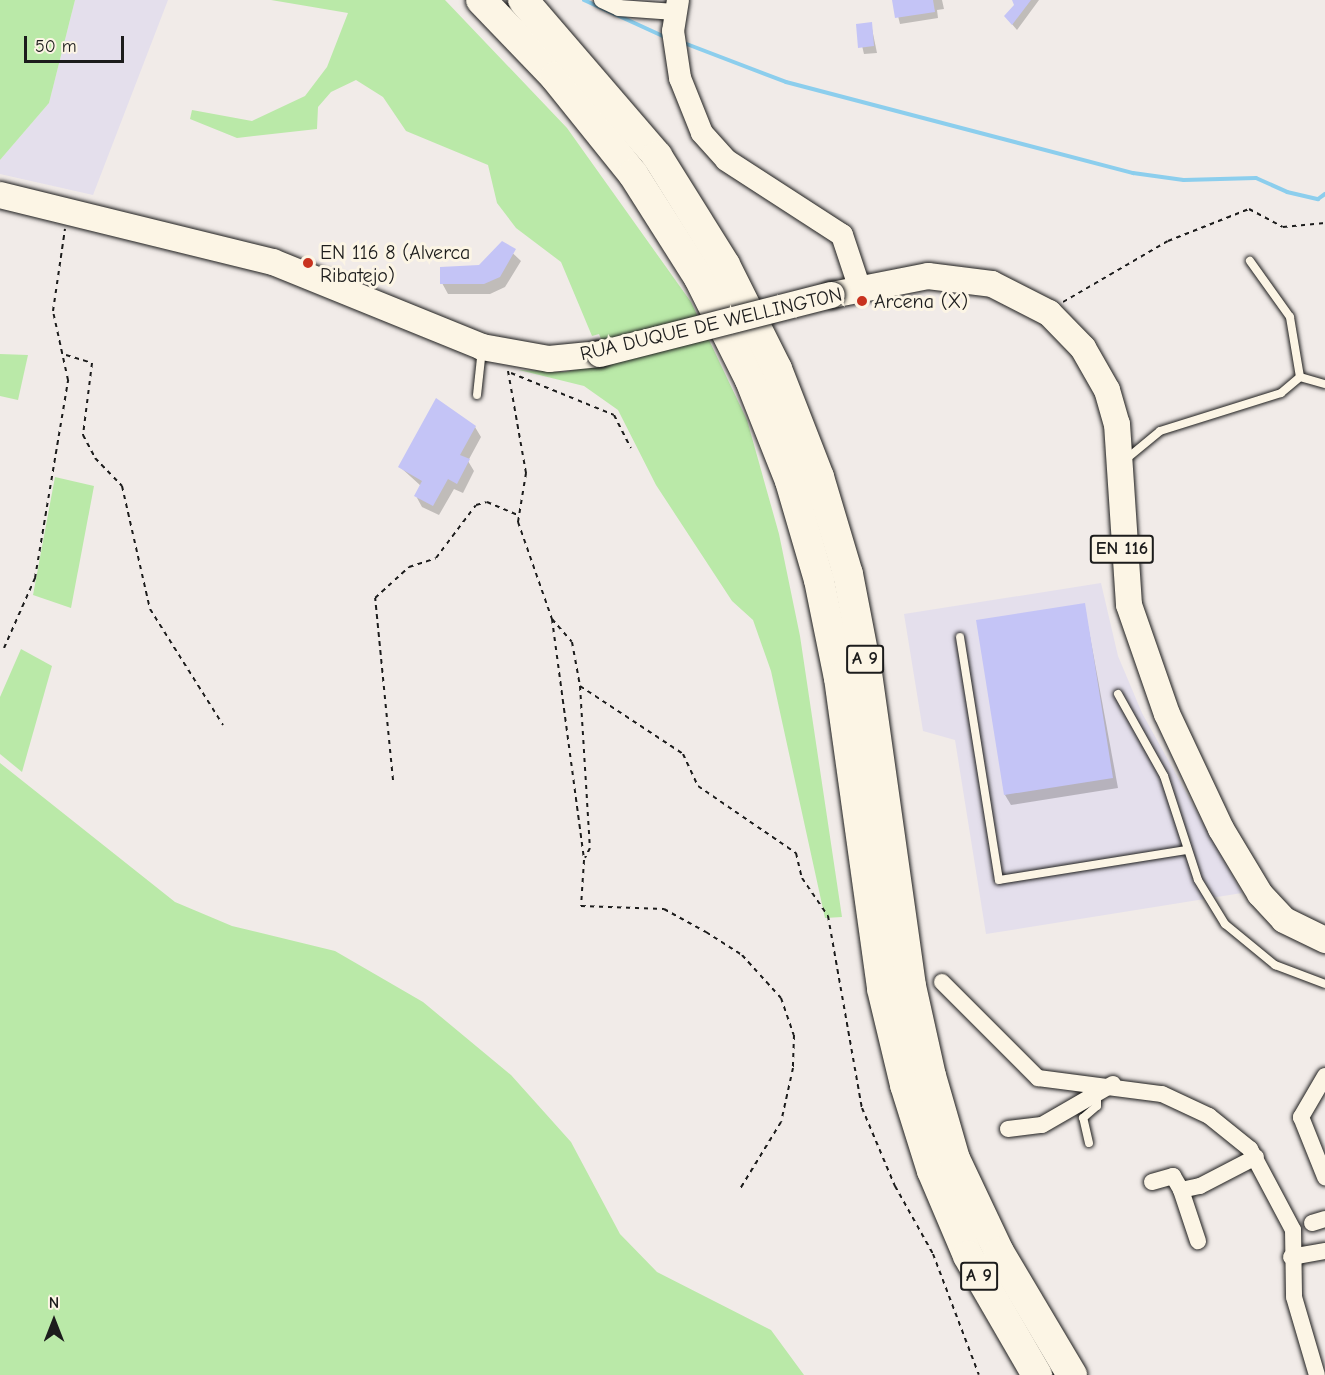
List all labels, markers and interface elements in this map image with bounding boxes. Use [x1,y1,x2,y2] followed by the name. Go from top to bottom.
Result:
[27,24,128,62] scale bar
[35,36,77,57] text: 50 m
[320,240,470,287] place label: EN 116 8 (Alverca Ribatejo)
[301,256,315,270] marker: EN 116 8 (Alverca Ribatejo)
[578,282,844,366] street label: RUA DUQUE DE WELLINGTON
[874,289,968,313] place label: Arcena (X)
[855,294,869,308] marker: Arcena (X)
[1089,534,1155,564] road number: EN 116
[846,644,884,674] road number: A 9
[960,1261,998,1291] road number: A 9
[24,1291,84,1351] north arrow
[49,1294,59,1312] text: N

